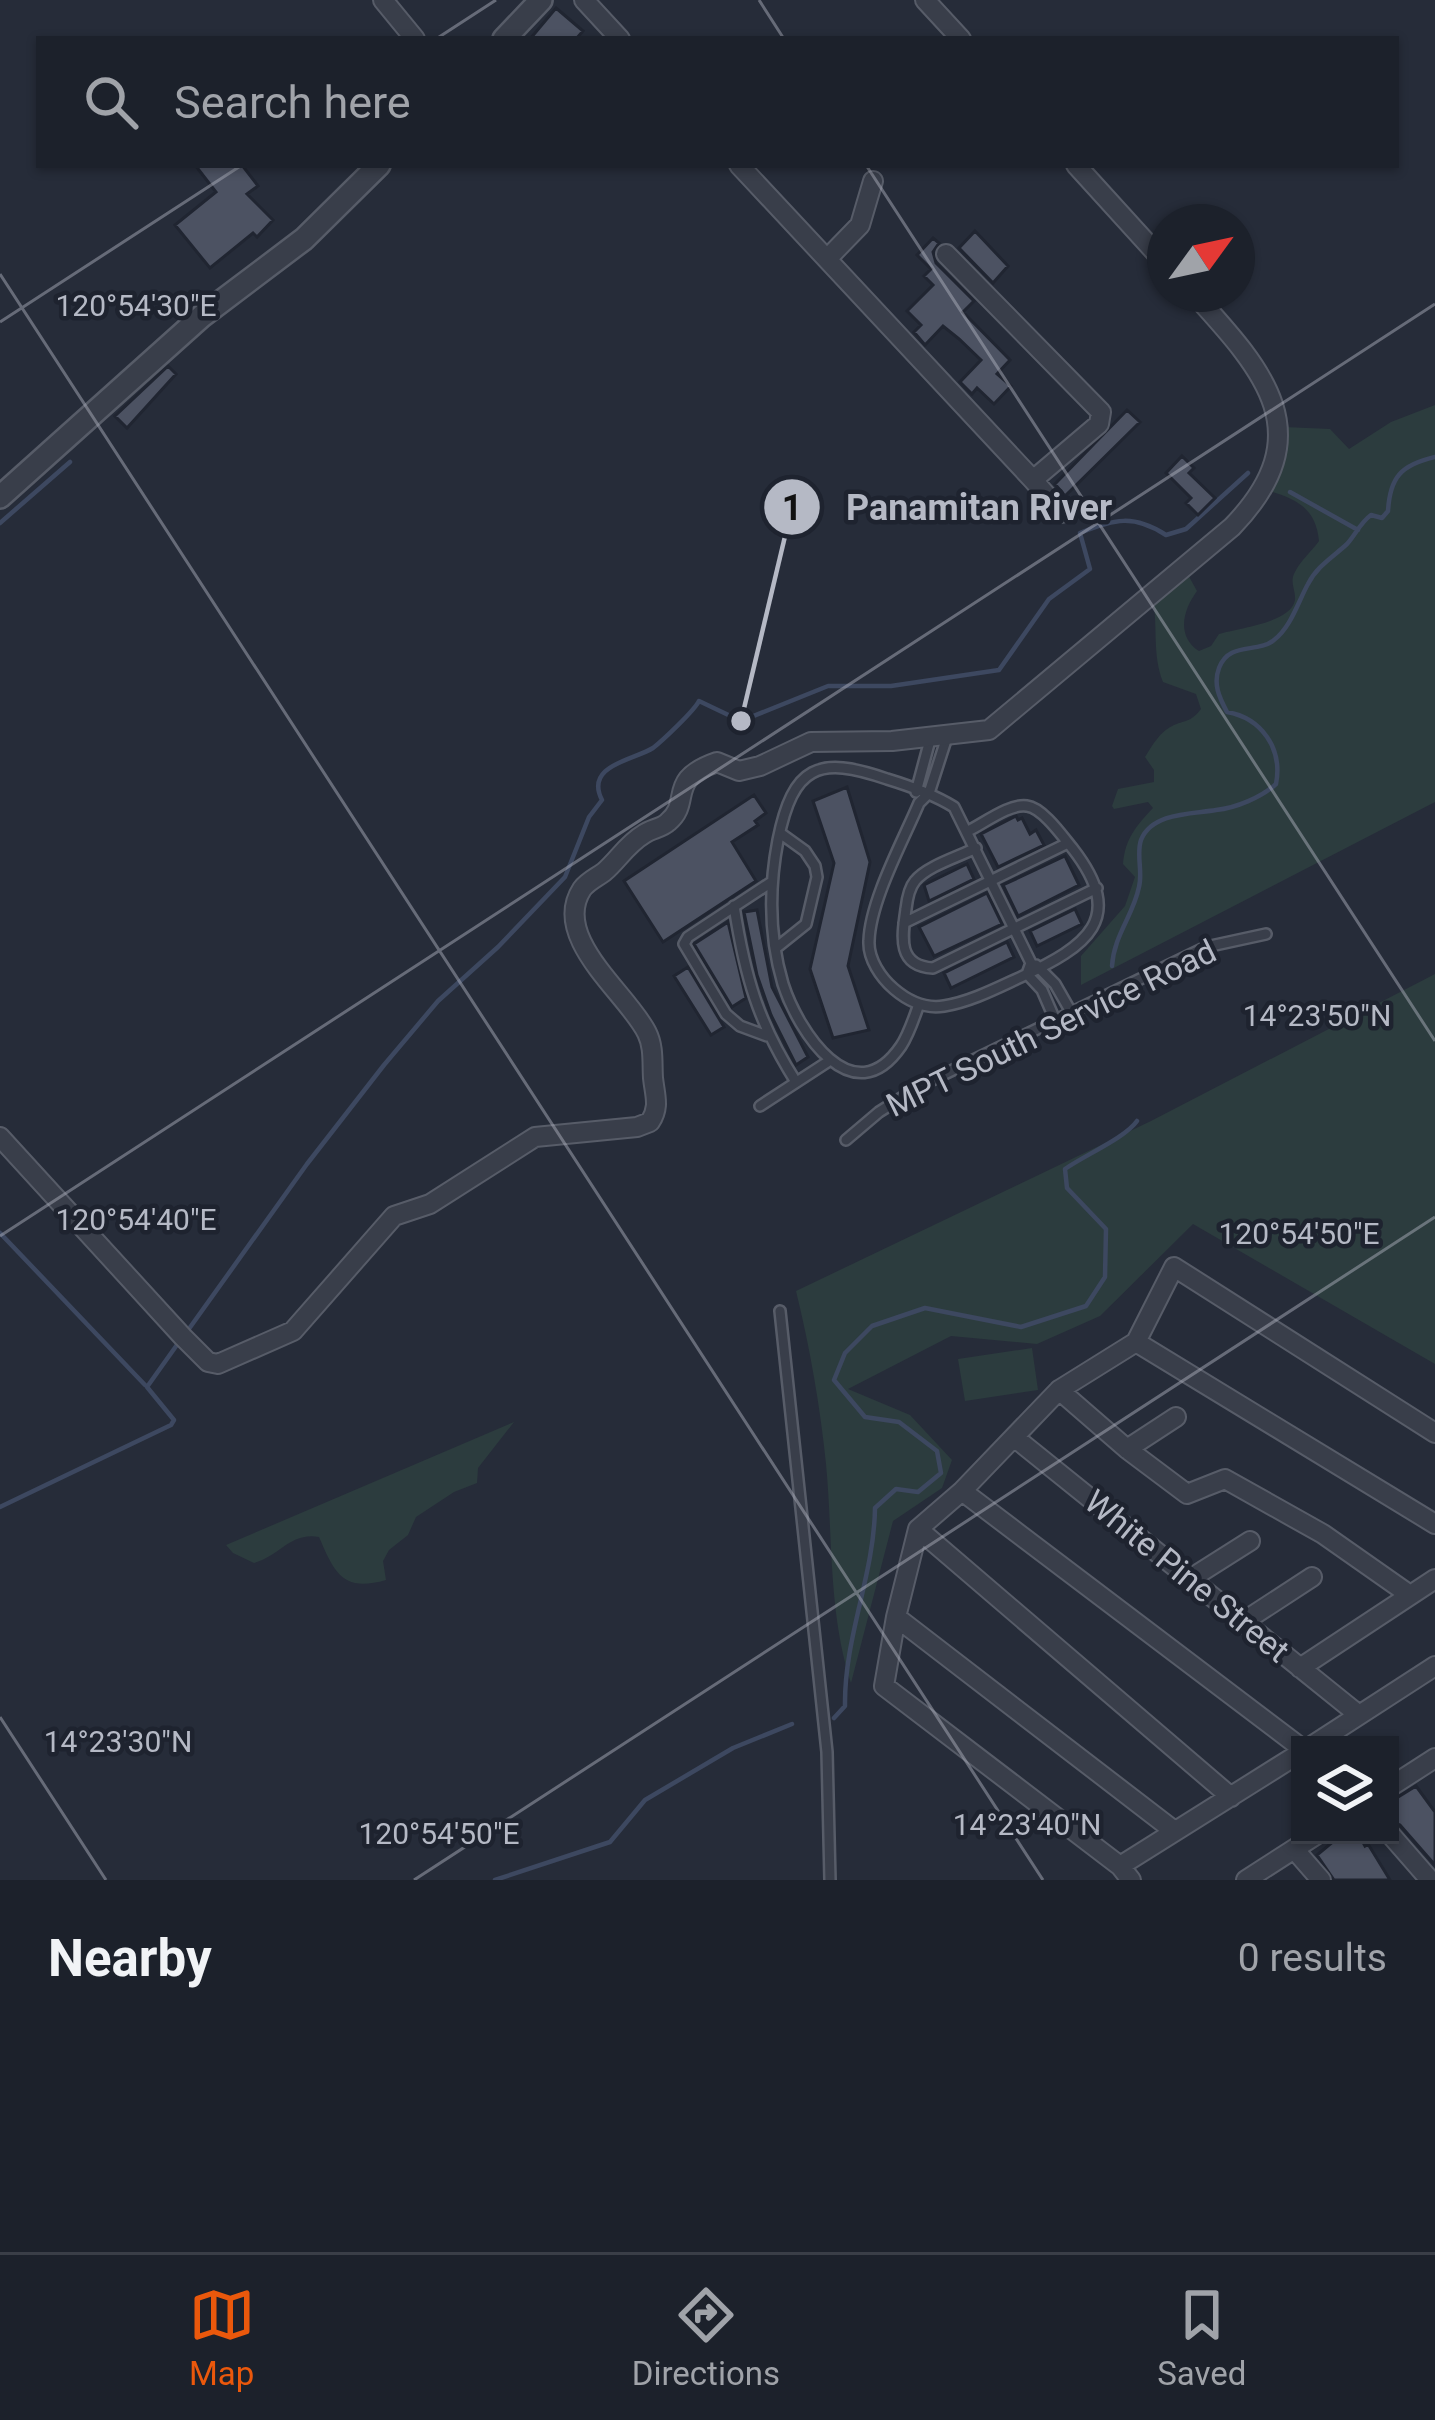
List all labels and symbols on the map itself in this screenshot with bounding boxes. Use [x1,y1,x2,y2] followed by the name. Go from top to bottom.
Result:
[1147,204,1255,312] north arrow
[55,288,217,323] text: 120°54'30"E
[762,471,1136,543] callout: Panamitan River
[782,487,802,529] text: 1
[846,487,1112,529] text: Panamitan River
[880,931,1222,1125] street label: MPT South Service Road
[1243,998,1391,1033] text: 14°23'50"N
[55,1202,217,1237] text: 120°54'40"E
[1218,1216,1380,1251] text: 120°54'50"E
[1077,1482,1297,1670] street label: White Pine Street
[44,1724,192,1759] text: 14°23'30"N
[953,1807,1101,1842] text: 14°23'40"N
[358,1816,520,1851] text: 120°54'50"E

